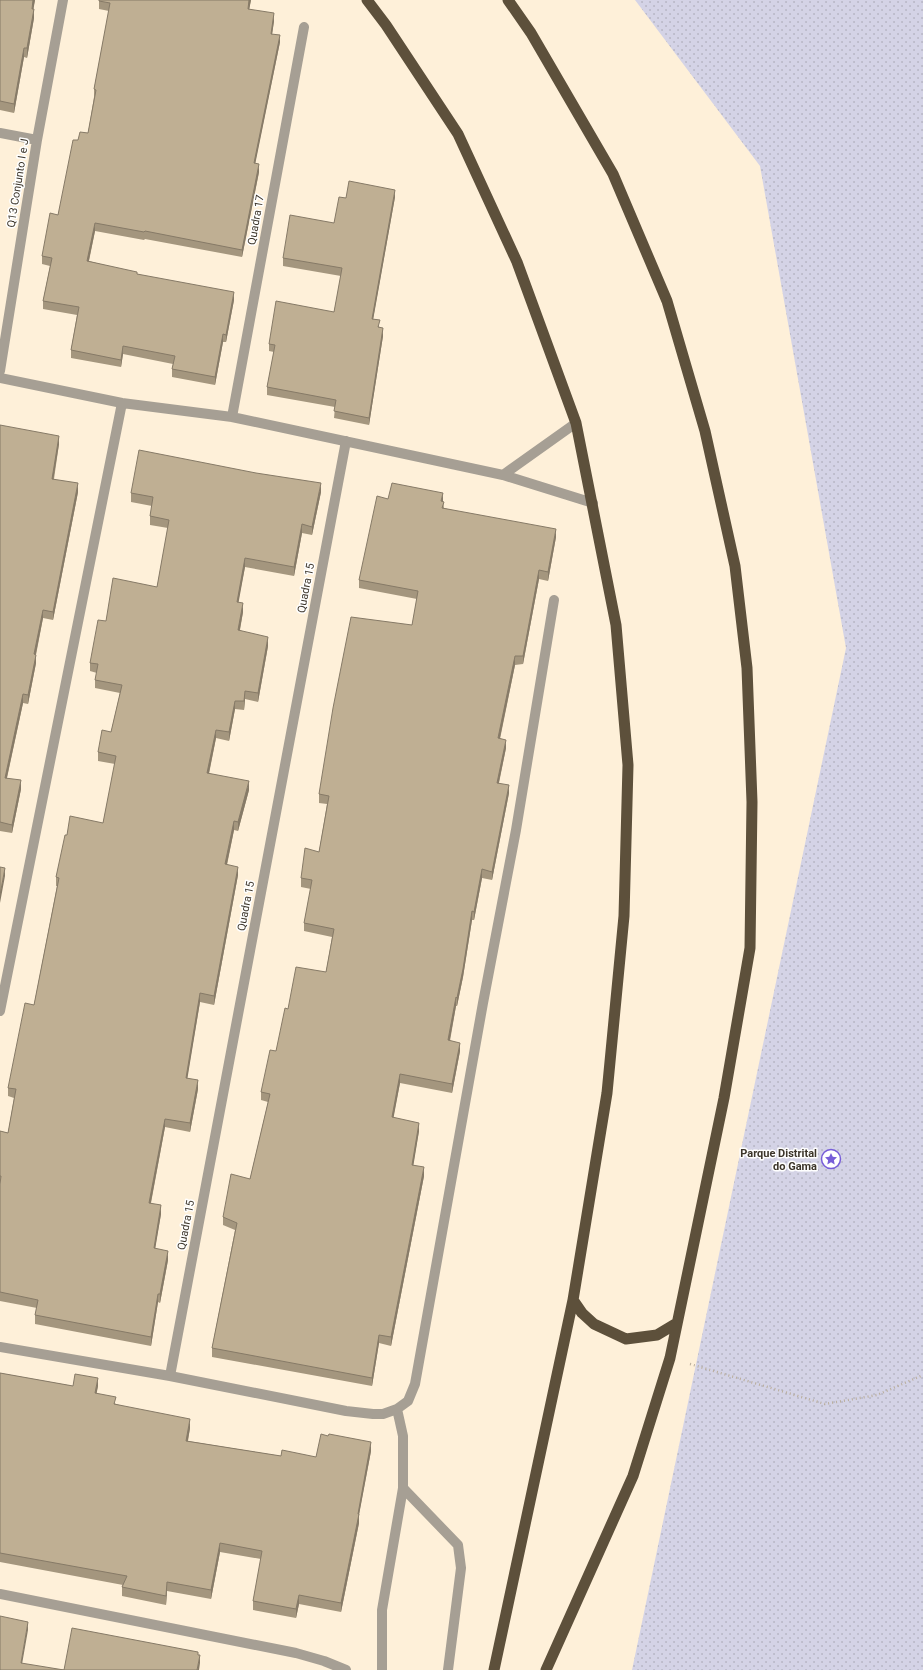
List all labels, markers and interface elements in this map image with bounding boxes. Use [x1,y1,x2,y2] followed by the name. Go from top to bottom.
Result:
[5,138,31,228] street label: Q13 Conjunto I e J
[245,194,267,246] street label: Quadra 17
[295,562,317,614] street label: Quadra 15
[235,880,257,932] street label: Quadra 15
[740,1147,817,1173] place label: Parque Distrital do Gama
[820,1148,842,1170] place icon: Parque Distrital do Gama
[175,1199,197,1251] street label: Quadra 15

